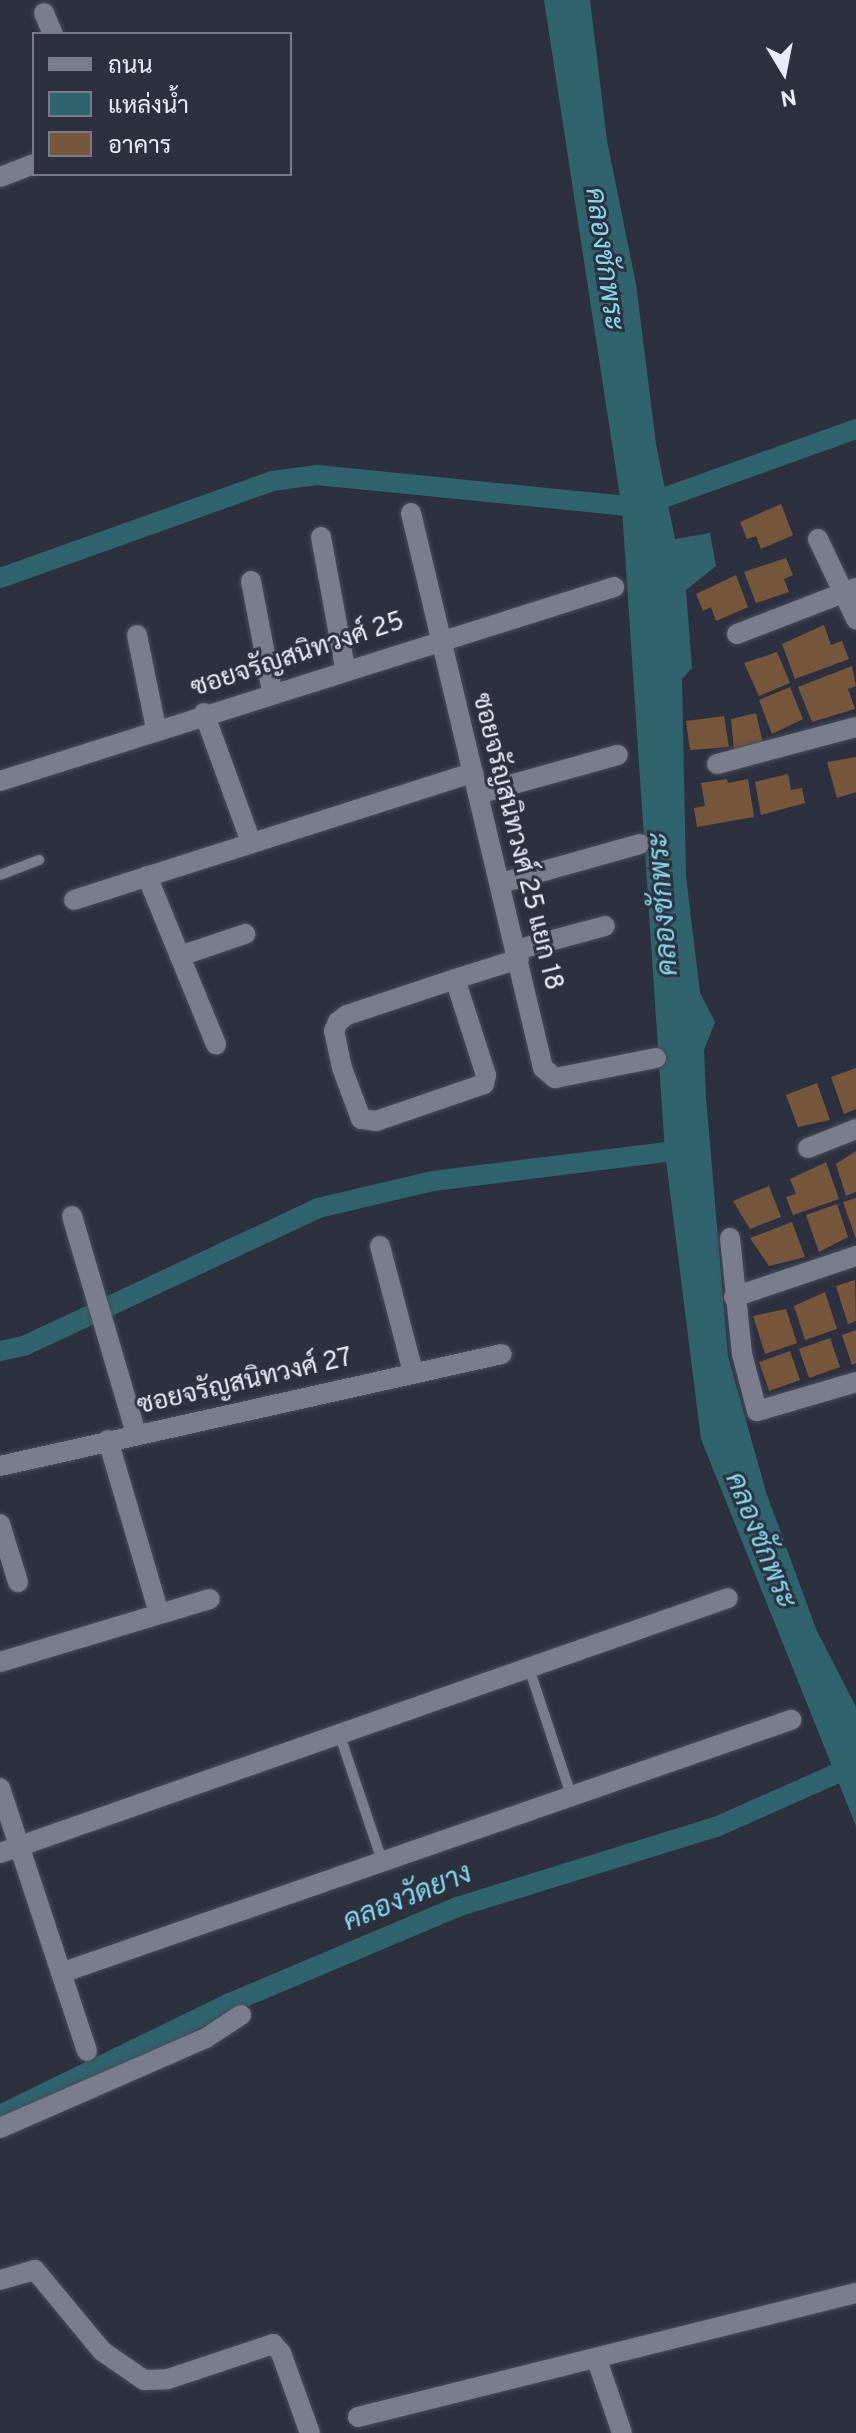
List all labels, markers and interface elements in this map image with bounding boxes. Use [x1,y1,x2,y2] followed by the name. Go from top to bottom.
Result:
[32,32,292,176] legend
[744,32,824,112] north arrow
[108,52,153,82] text: ถนน
[778,81,798,111] text: N
[108,92,189,122] text: แหล่งน้ำ
[108,132,171,162] text: อาคาร
[576,185,630,333] water label: คลองชักพระ
[187,607,409,705] street label: ซอยจรัญสนิทวงศ์ 25
[464,690,568,994] street label: ซอยจรัญสนิทวงศ์ 25 แยก 18
[643,831,687,977] water label: คลองชักพระ
[135,1343,355,1423] street label: ซอยจรัญสนิทวงศ์ 27
[716,1468,802,1614] water label: คลองชักพระ
[339,1858,477,1940] water label: คลองวัดยาง

